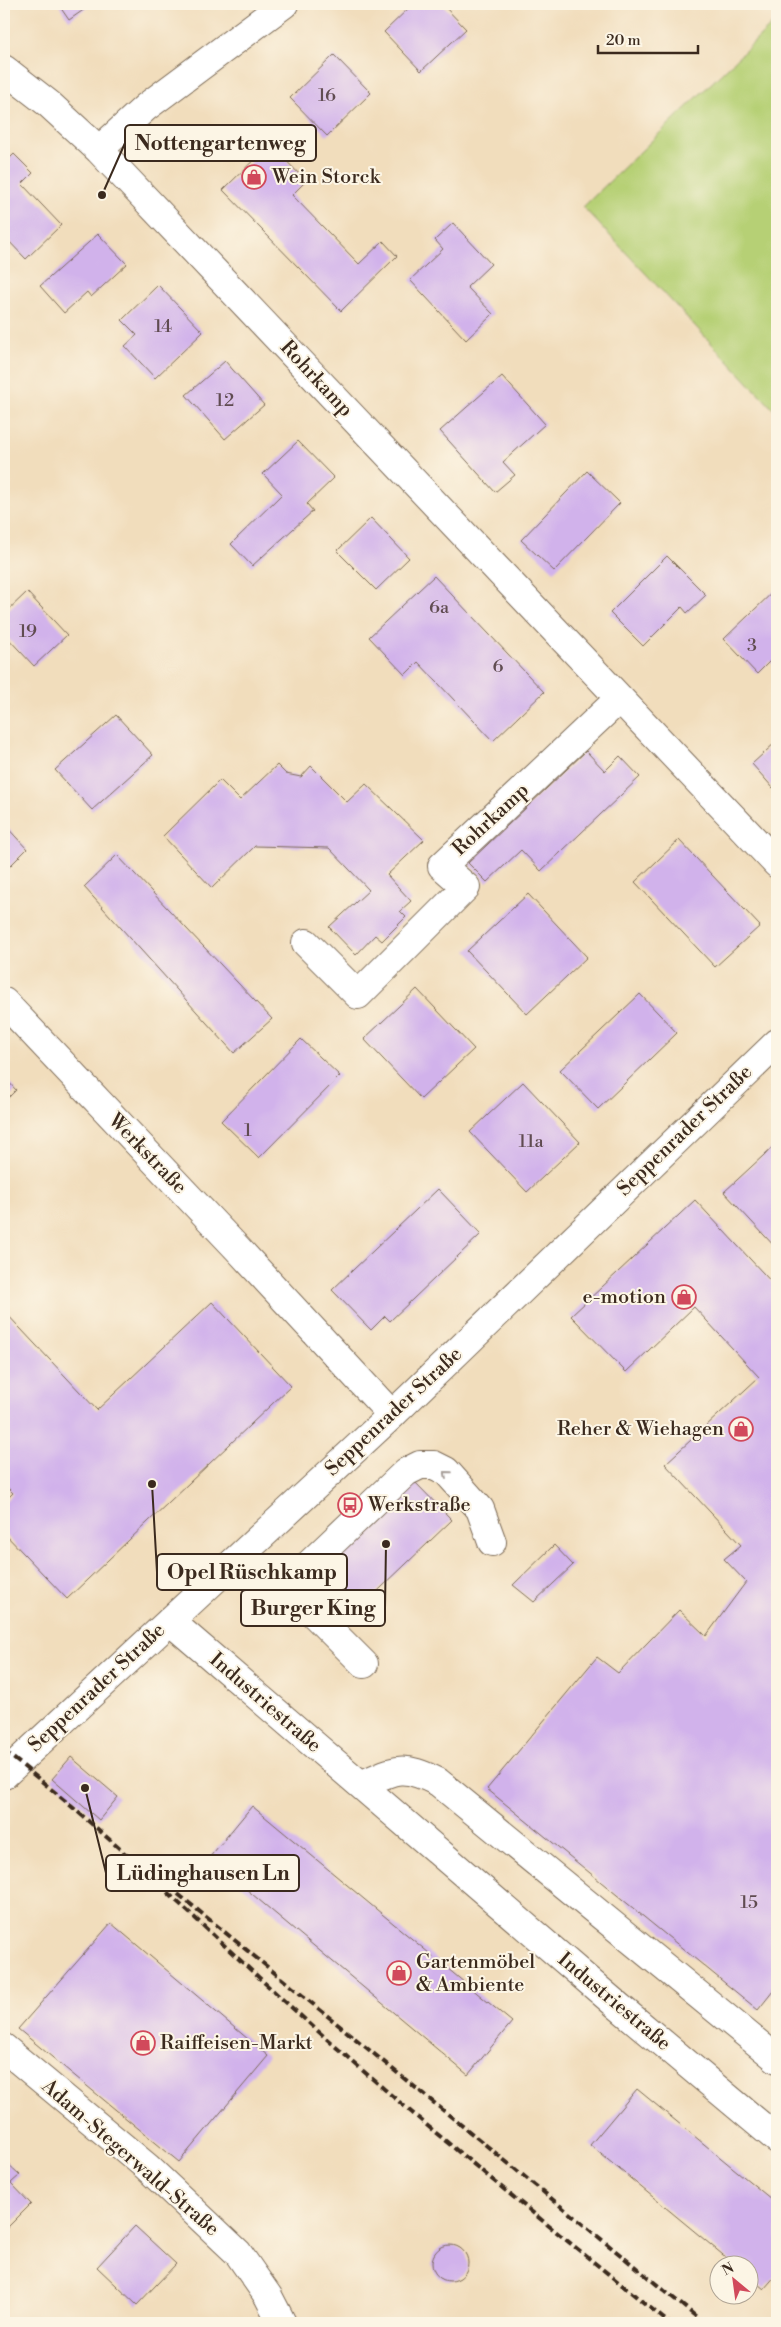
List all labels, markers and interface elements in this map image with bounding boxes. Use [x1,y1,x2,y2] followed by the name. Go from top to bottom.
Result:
[598,22,698,54] scale bar
[606,31,641,50] text: 20 m
[318,84,336,107] house number: 16
[125,125,316,161] callout: Nottengartenweg
[134,131,307,157] text: Nottengartenweg
[241,164,267,190] shop icon: Wein Storck
[271,165,382,190] place label: Wein Storck
[154,315,172,338] house number: 14
[274,336,358,422] street label: Rohrkamp
[216,389,234,412] house number: 12
[429,596,450,619] house number: 6a
[19,620,37,643] house number: 19
[747,634,757,657] house number: 3
[493,655,504,678] house number: 6
[448,778,534,862] street label: Rohrkamp
[612,1060,758,1202] street label: Seppenrader Straße
[102,1108,192,1200] street label: Werkstraße
[244,1119,252,1142] house number: 1
[518,1130,544,1153] house number: 11a
[671,1284,697,1310] shop icon: e-motion
[583,1285,666,1310] place label: e-motion
[320,1342,468,1482] street label: Seppenrader Straße
[728,1416,754,1442] shop icon: Reher & Wiehagen
[557,1417,724,1442] place label: Reher & Wiehagen
[443,1471,452,1480] one-way arrow
[337,1492,363,1518] bus stop icon: Werkstraße
[367,1493,471,1518] place label: Werkstraße
[157,1554,347,1590] callout: Opel Rüschkamp
[167,1560,337,1586] text: Opel Rüschkamp
[241,1590,385,1626] callout: Burger King
[251,1596,376,1622] text: Burger King
[23,1618,171,1758] street label: Seppenrader Straße
[204,1648,326,1758] street label: Industriestraße
[106,1855,299,1891] callout: Lüdinghausen Ln
[116,1861,290,1887] text: Lüdinghausen Ln
[740,1891,758,1914] house number: 15
[552,1947,676,2057] street label: Industriestraße
[416,1950,535,1998] place label: Gartenmöbel & Ambiente
[386,1960,412,1986] shop icon: Gartenmöbel & Ambiente
[130,2030,156,2056] shop icon: Raiffeisen-Markt
[160,2031,313,2056] place label: Raiffeisen-Markt
[35,2073,224,2242] street label: Adam-Stegerwald-Straße
[708,2254,758,2304] north arrow
[719,2259,737,2280] text: N

